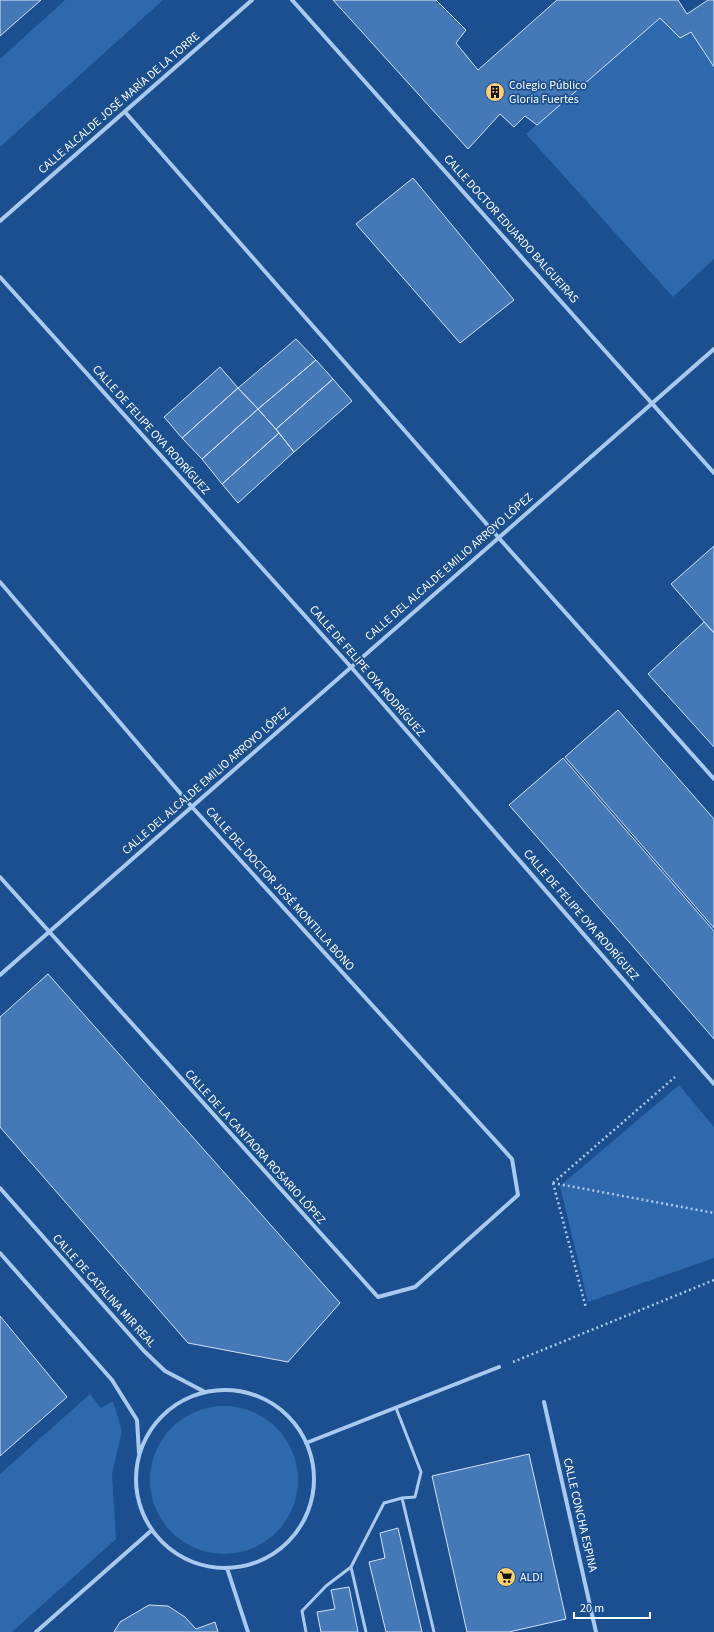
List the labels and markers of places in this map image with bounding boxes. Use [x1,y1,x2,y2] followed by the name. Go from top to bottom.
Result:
[509,77,587,108] place label: Colegio Público Gloria Fuertes
[484,81,506,103] building icon: Colegio Público Gloria Fuertes
[495,1566,517,1588] supermarket icon: ALDI
[520,1569,543,1586] place label: ALDI

